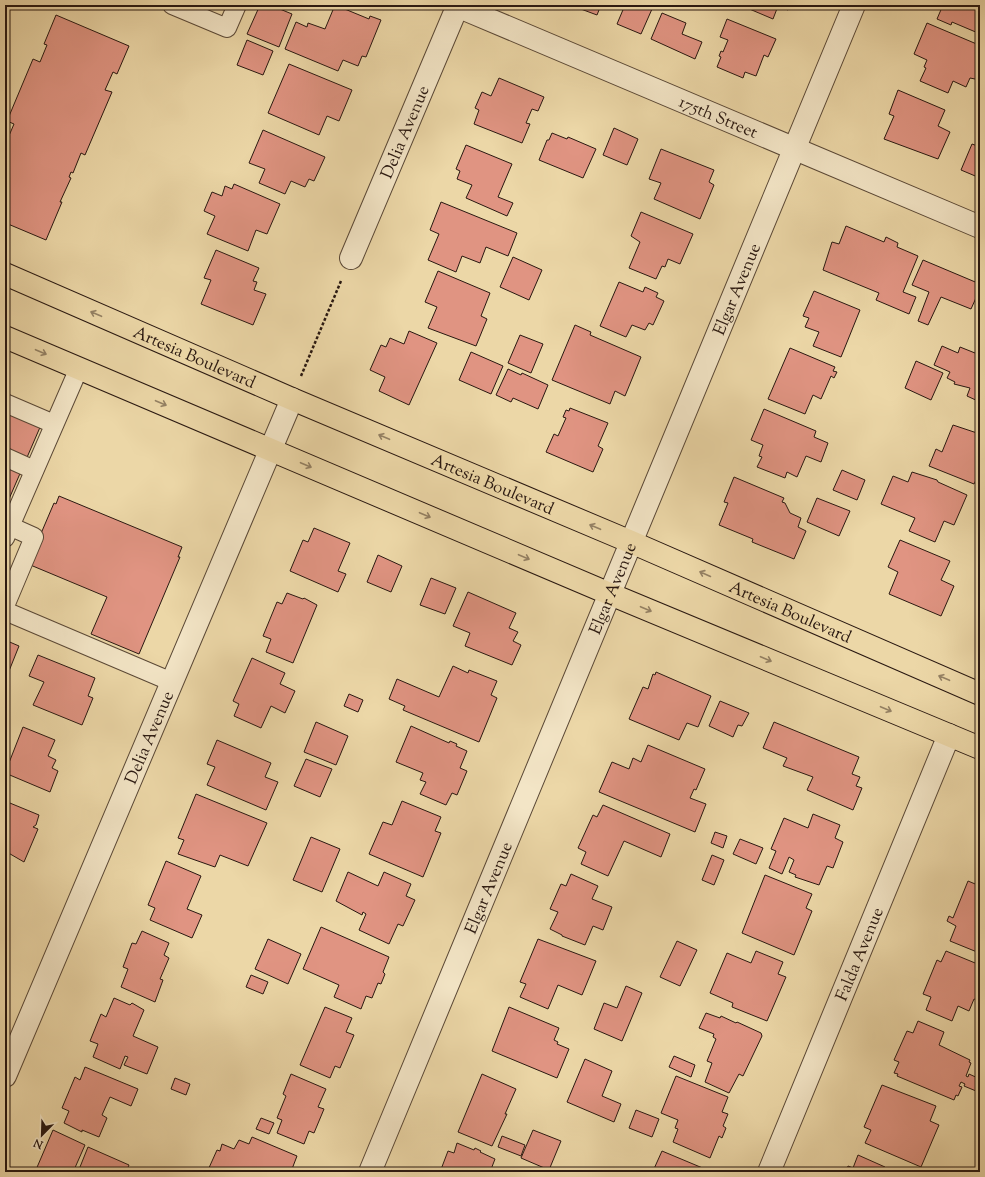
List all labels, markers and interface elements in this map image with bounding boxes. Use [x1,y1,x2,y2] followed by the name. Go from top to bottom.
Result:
[376,82,437,183] street label: Delia Avenue
[675,91,761,146] street label: 175th Street
[708,240,768,339] street label: Elgar Avenue
[90,309,102,317] one-way arrow
[129,321,259,396] street label: Artesia Boulevard
[34,349,46,356] one-way arrow
[154,400,166,407] one-way arrow
[378,433,390,441] one-way arrow
[427,449,558,522] street label: Artesia Boulevard
[299,461,311,469] one-way arrow
[419,512,431,520] one-way arrow
[590,522,602,530] one-way arrow
[584,539,644,639] street label: Elgar Avenue
[518,554,530,562] one-way arrow
[700,570,712,577] one-way arrow
[725,576,855,651] street label: Artesia Boulevard
[639,605,651,613] one-way arrow
[759,655,771,663] one-way arrow
[939,674,951,682] one-way arrow
[120,688,181,788] street label: Delia Avenue
[879,705,891,713] one-way arrow
[460,839,520,938] street label: Elgar Avenue
[831,904,891,1005] street label: Falda Avenue
[22,1115,62,1155] north arrow
[31,1134,47,1153] text: N

